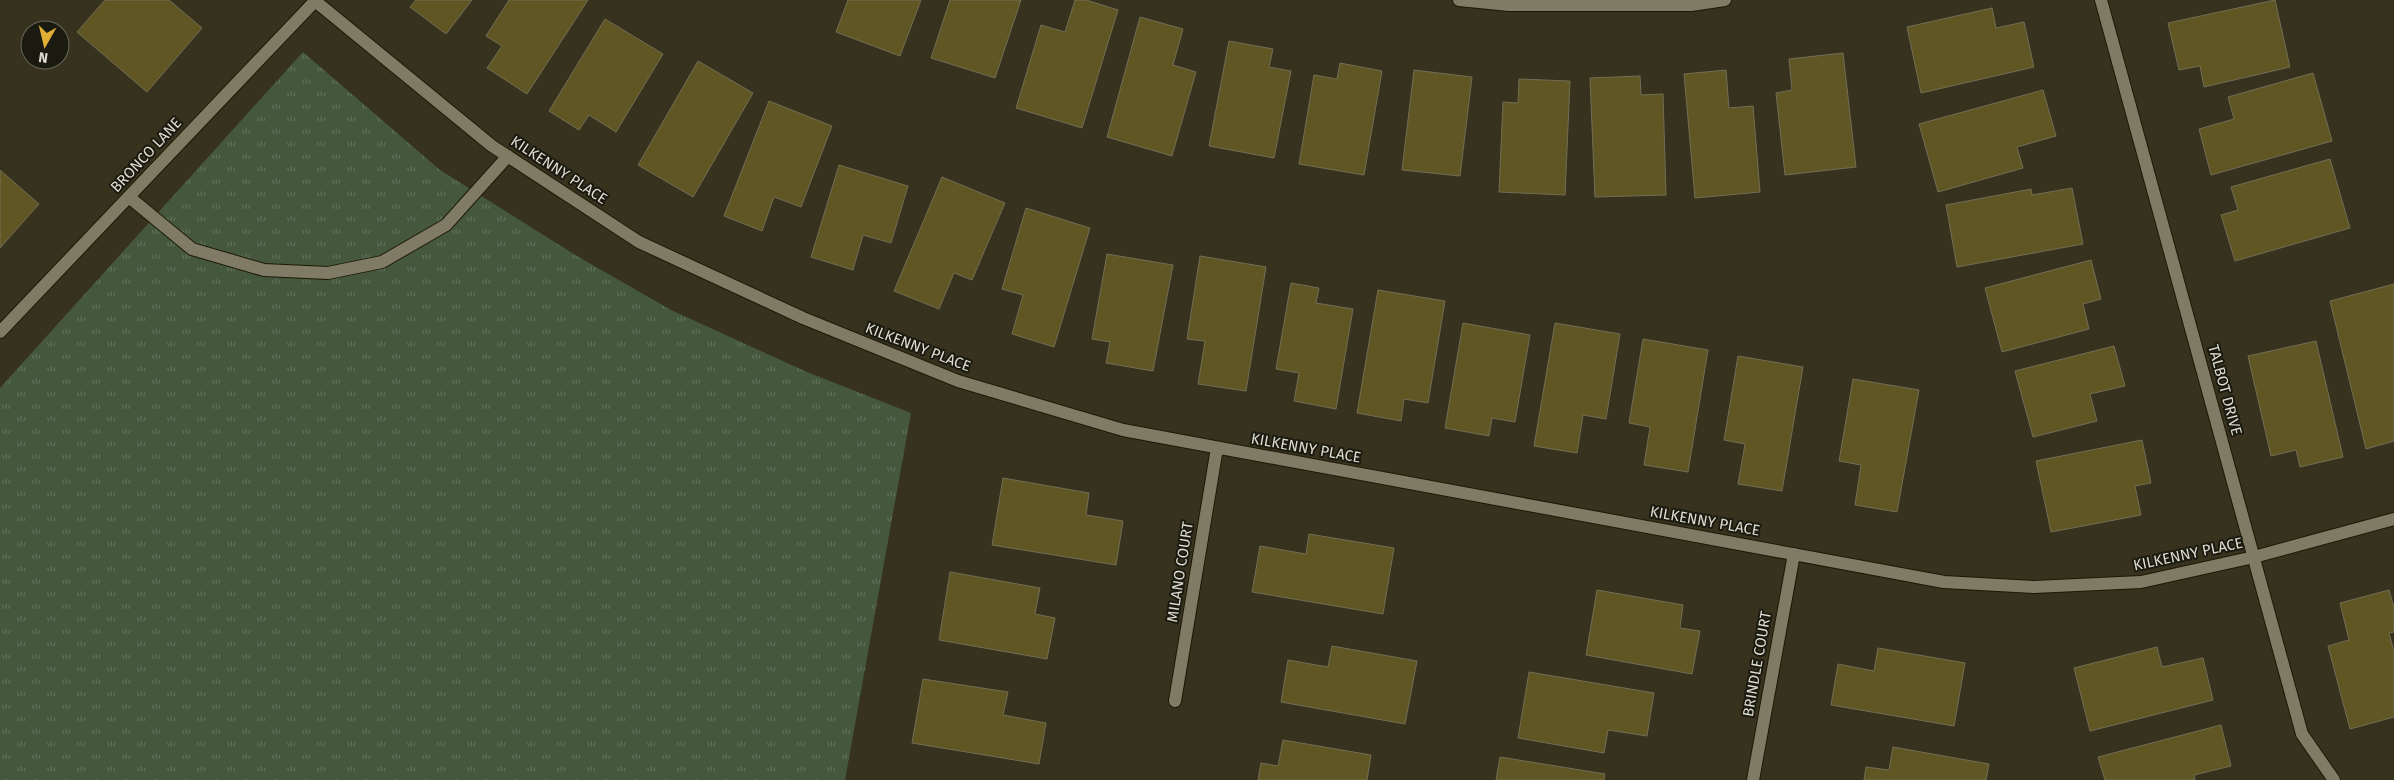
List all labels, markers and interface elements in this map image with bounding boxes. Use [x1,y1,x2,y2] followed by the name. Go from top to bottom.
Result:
[20,20,70,70] north arrow
[37,48,49,66] text: N
[107,114,185,196] street label: BRONCO LANE
[507,132,611,208] street label: KILKENNY PLACE
[863,319,973,375] street label: KILKENNY PLACE
[2204,343,2246,437] street label: TALBOT DRIVE
[1250,429,1362,467] street label: KILKENNY PLACE
[1649,502,1761,540] street label: KILKENNY PLACE
[1163,520,1197,624] street label: MILANO COURT
[2132,534,2244,574] street label: KILKENNY PLACE
[1739,610,1775,718] street label: BRINDLE COURT

